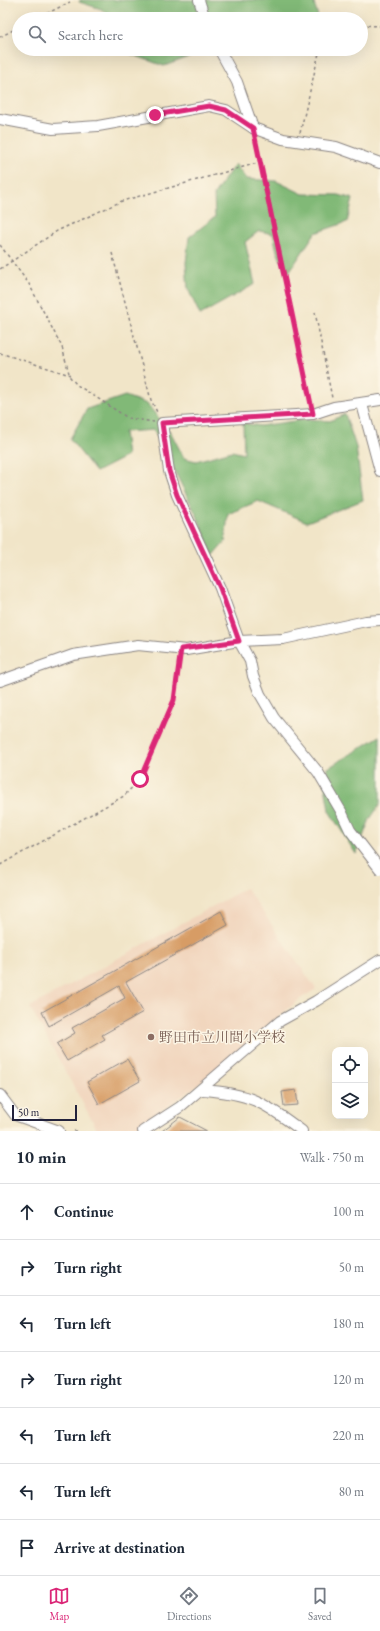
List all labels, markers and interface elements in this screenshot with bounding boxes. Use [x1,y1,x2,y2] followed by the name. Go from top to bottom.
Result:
[12,12,368,56] search box
[26,23,48,45] icon: search
[58,25,123,44] text: Search here
[146,106,164,124] route end
[131,770,149,788] route start
[159,1028,285,1046] place label: 野田市立川間小学校
[146,1032,156,1042] marker: 野田市立川間小学校
[332,1047,368,1119] map controls
[332,1047,368,1083] button: locate
[332,1083,368,1119] button: layers
[12,1103,77,1122] scale bar
[18,1105,39,1119] text: 50 m
[16,1146,66,1168] text: 10 min
[300,1149,364,1166] text: Walk · 750 m
[16,1201,38,1223] icon: ahead
[54,1202,114,1221] text: Continue
[333,1203,364,1220] text: 100 m
[16,1257,38,1279] icon: right
[54,1258,122,1277] text: Turn right
[339,1259,364,1276] text: 50 m
[16,1313,38,1335] icon: left
[54,1314,111,1333] text: Turn left
[333,1315,364,1332] text: 180 m
[16,1369,38,1391] icon: right
[54,1370,122,1389] text: Turn right
[333,1371,364,1388] text: 120 m
[16,1425,38,1447] icon: left
[54,1426,111,1445] text: Turn left
[333,1427,364,1444] text: 220 m
[16,1481,38,1503] icon: left
[54,1482,111,1501] text: Turn left
[339,1483,364,1500] text: 80 m
[16,1537,38,1559] icon: arrive
[54,1538,185,1557] text: Arrive at destination
[48,1585,70,1623] tab: Map
[167,1585,211,1623] tab: Directions
[308,1585,332,1623] tab: Saved

